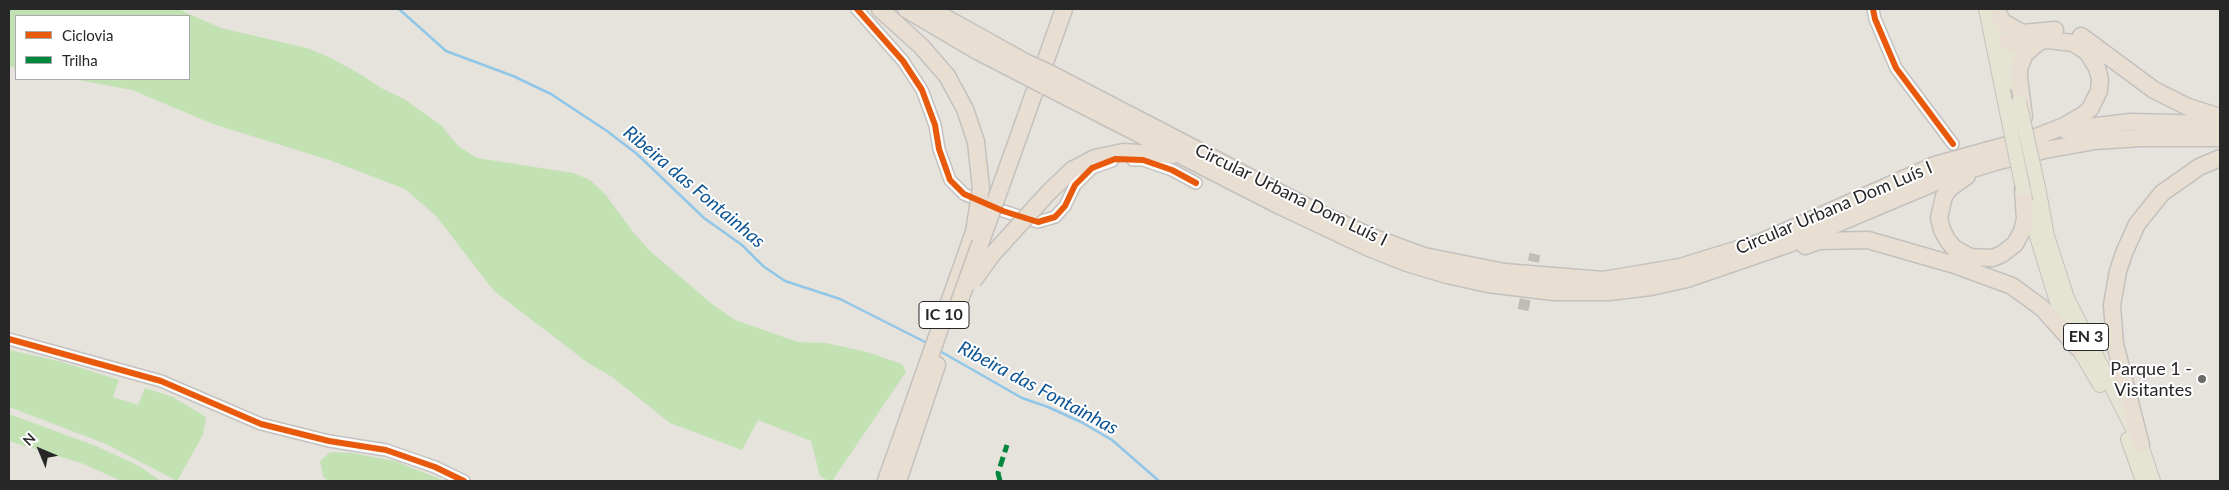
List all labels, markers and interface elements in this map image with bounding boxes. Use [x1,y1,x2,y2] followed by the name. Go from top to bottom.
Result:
[15,15,190,80] legend
[62,26,113,44] text: Ciclovia
[62,51,98,69] text: Trilha
[619,121,769,253] water label: Ribeira das Fontainhas
[1191,139,1391,251] street label: Circular Urbana Dom Luís I
[1732,157,1936,259] street label: Circular Urbana Dom Luís I
[919,302,969,328] road number: IC 10
[2064,324,2108,351] road number: EN 3
[954,336,1122,440] water label: Ribeira das Fontainhas
[2110,358,2192,400] place label: Parque 1 - Visitantes
[2196,373,2208,385] marker: Parque 1 - Visitantes
[15,425,65,475] north arrow
[19,429,39,449] text: N

